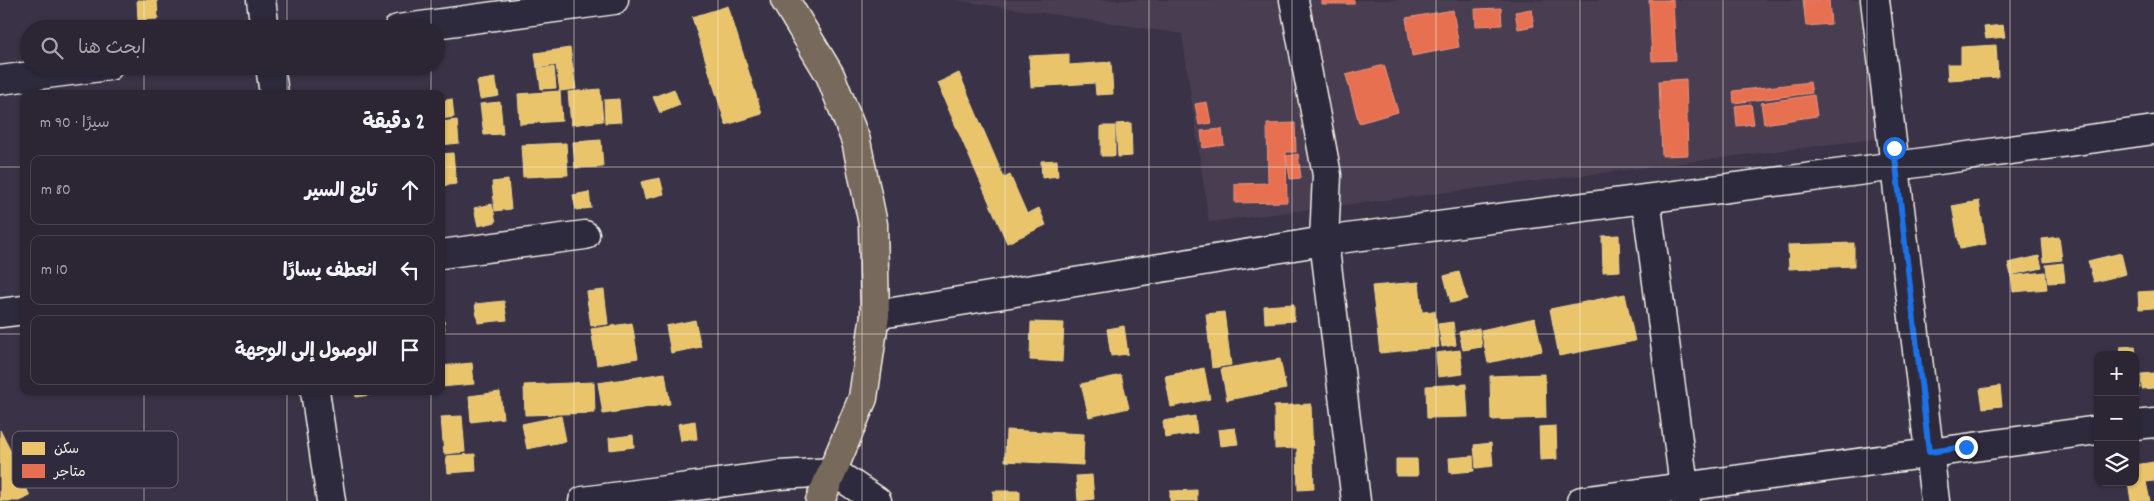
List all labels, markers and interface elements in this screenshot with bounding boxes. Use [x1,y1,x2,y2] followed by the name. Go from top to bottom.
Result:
[20,20,445,75] search box
[38,34,66,62] icon: search
[78,36,146,63] text: ابحث هنا
[363,109,425,139] text: 2 دقيقة
[40,112,110,135] text: سيرًا · 90 m
[1883,137,1906,160] route start
[396,176,424,204] icon: ahead
[41,179,71,202] text: 80 m
[305,179,377,206] text: تابع السير
[396,256,424,284] icon: left
[41,259,68,282] text: 10 m
[283,259,377,286] text: انعطف يسارًا
[396,336,424,364] icon: arrive
[235,339,377,366] text: الوصول إلى الوجهة
[2094,351,2139,486] map controls
[2094,351,2139,396] button: +
[2094,396,2139,441] button: −
[12,431,178,488] legend
[1955,436,1978,459] route end
[54,440,79,460] text: سكن
[2094,441,2139,486] button: layers
[53,463,86,483] text: متاجر

